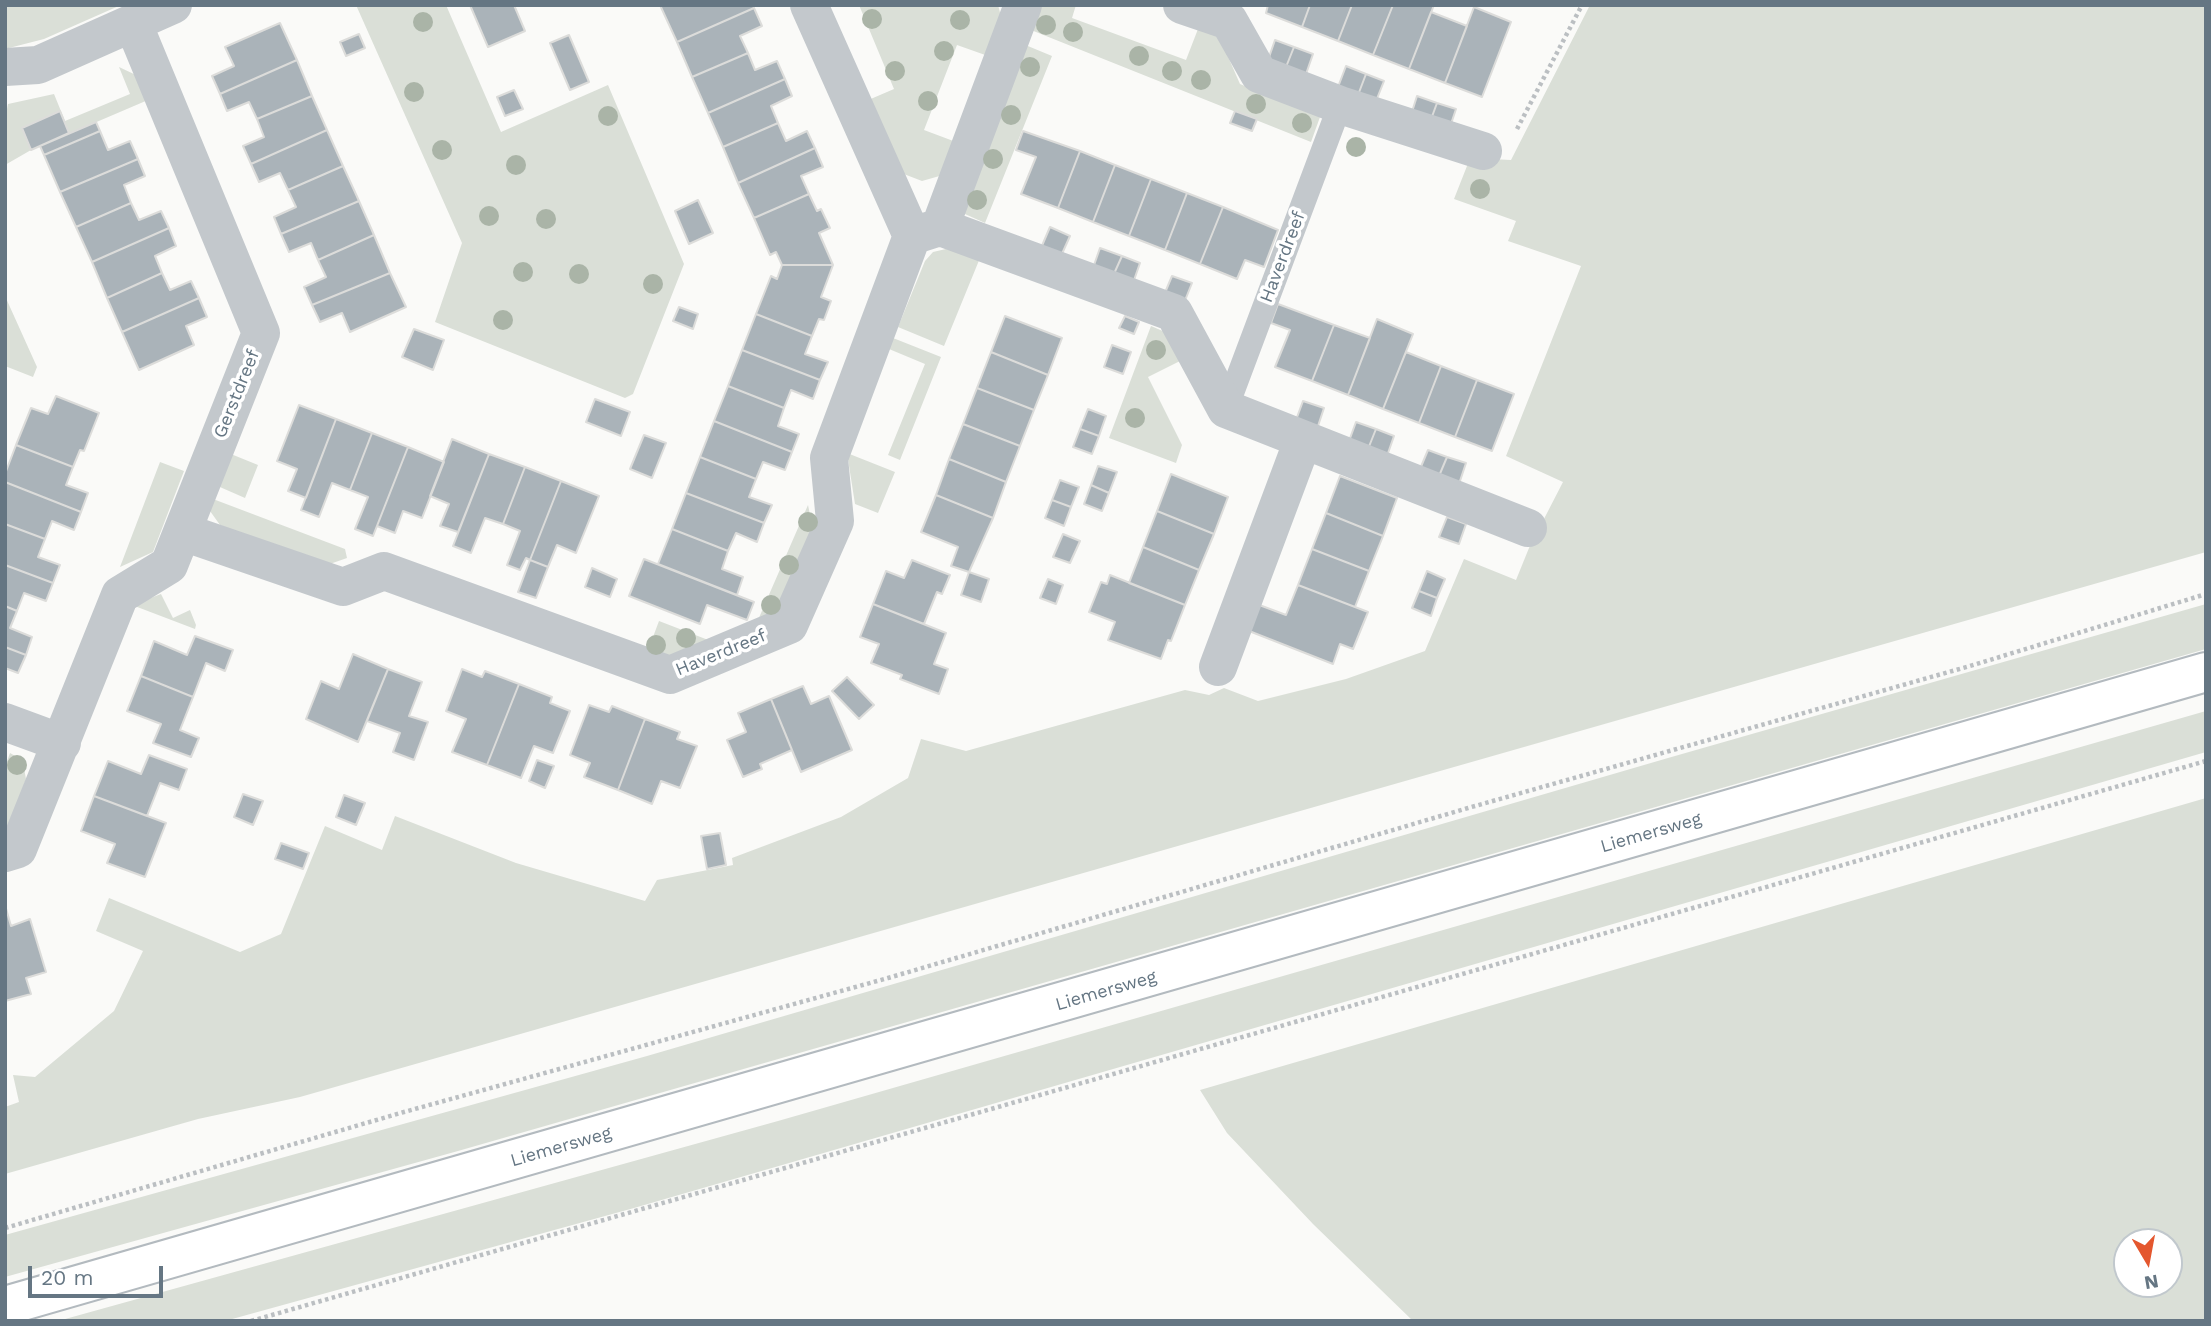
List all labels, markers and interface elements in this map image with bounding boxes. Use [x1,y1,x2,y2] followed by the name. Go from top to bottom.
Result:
[1256,208,1310,306] street label: Haverdreef
[209,347,265,441] street label: Gerstdreef
[673,625,769,681] street label: Haverdreef
[1598,808,1704,858] street label: Liemersweg
[1053,966,1159,1016] street label: Liemersweg
[508,1122,614,1172] street label: Liemersweg
[2113,1228,2183,1298] north arrow
[32,1252,166,1296] scale bar
[41,1265,93,1290] text: 20 m
[2142,1270,2160,1295] text: N

